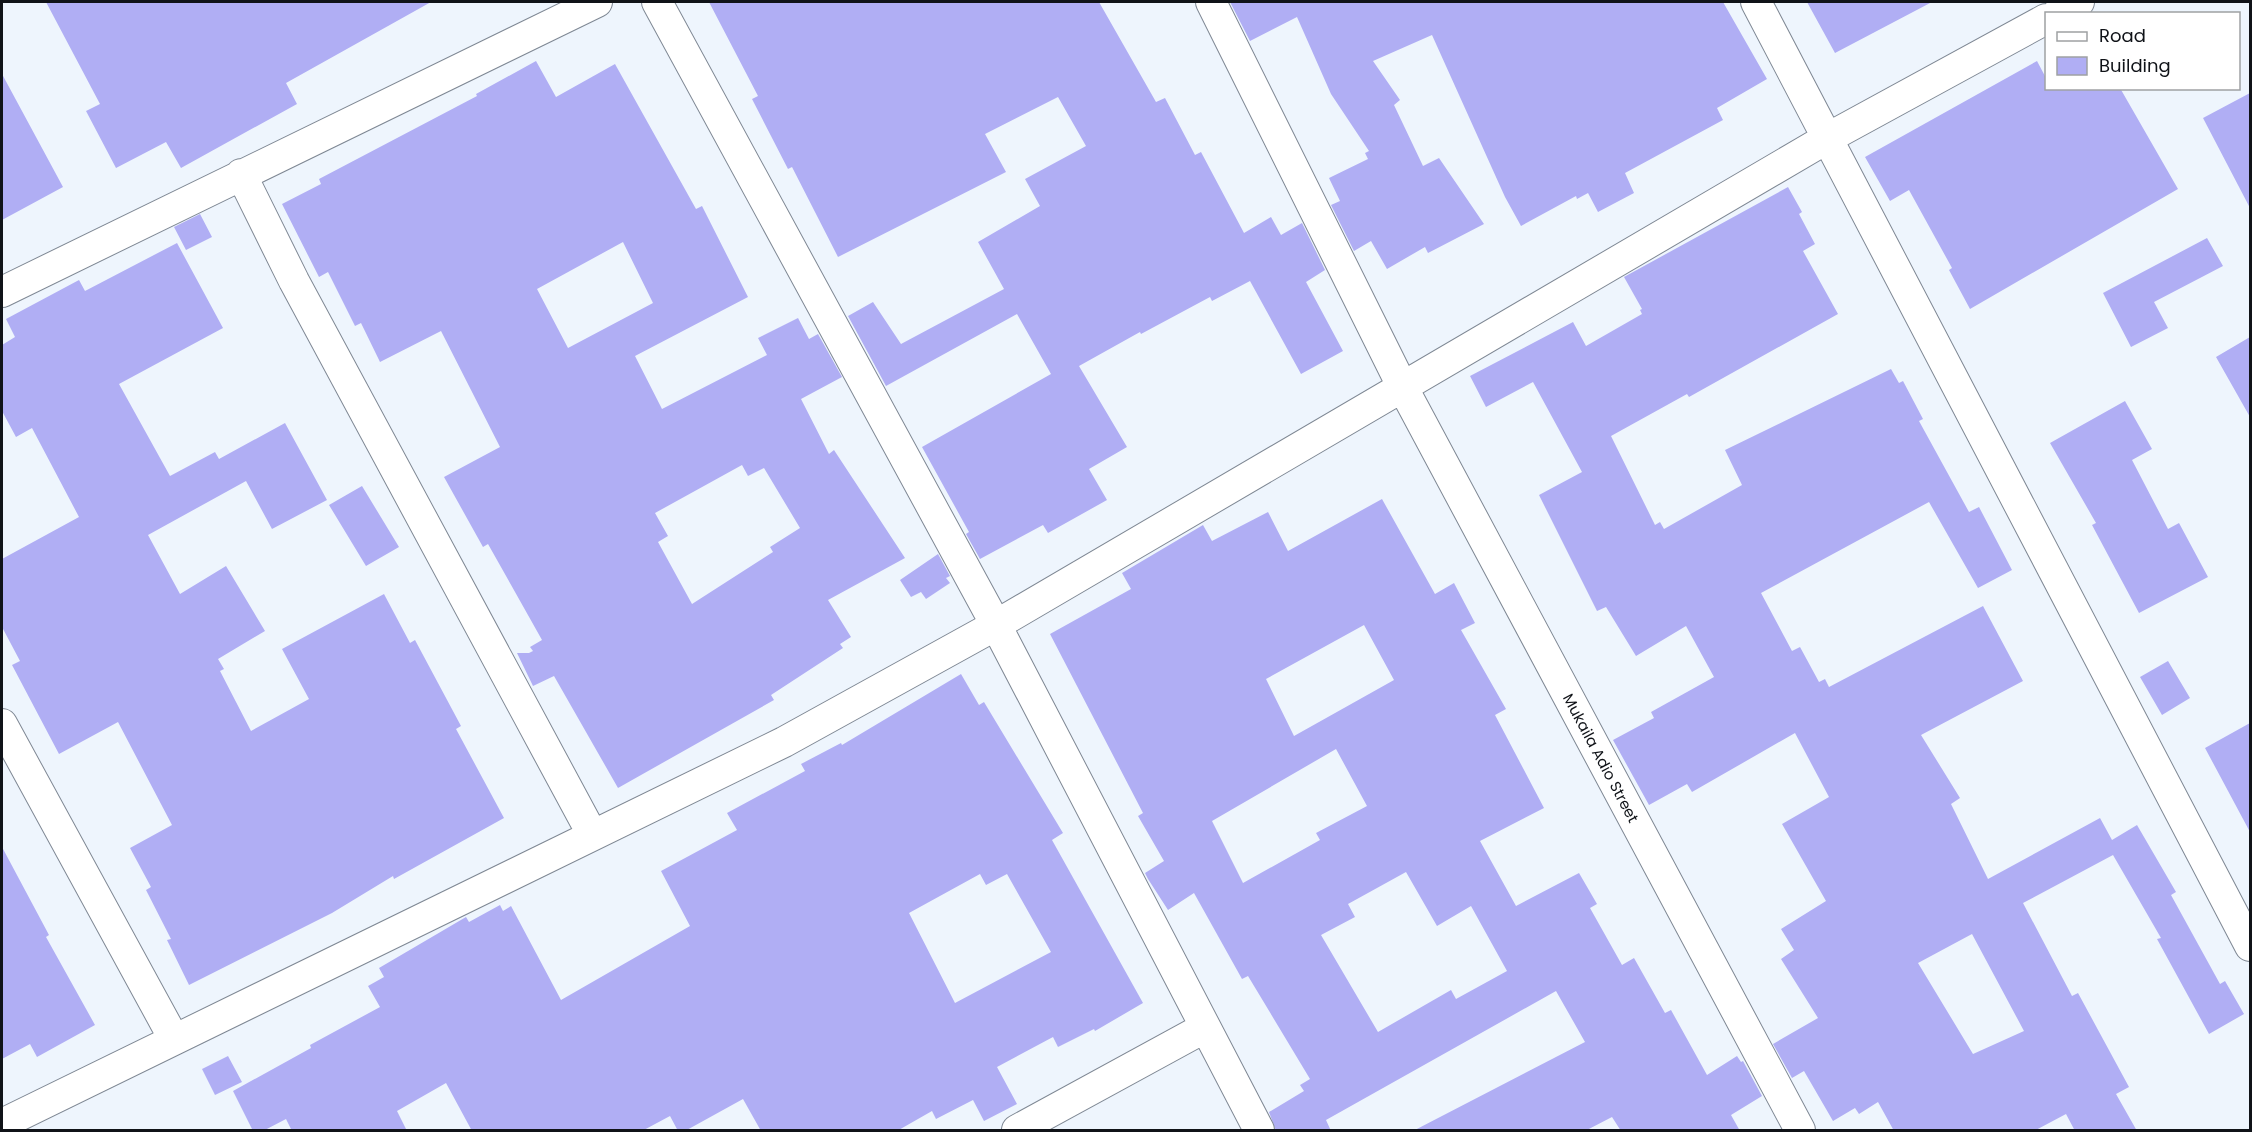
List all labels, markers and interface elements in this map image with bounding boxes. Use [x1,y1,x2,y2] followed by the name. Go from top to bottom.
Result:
[2045,12,2240,90] legend
[2099,23,2146,48] text: Road
[2099,53,2171,78] text: Building
[1558,690,1644,826] street label: Mukaila Adio Street

